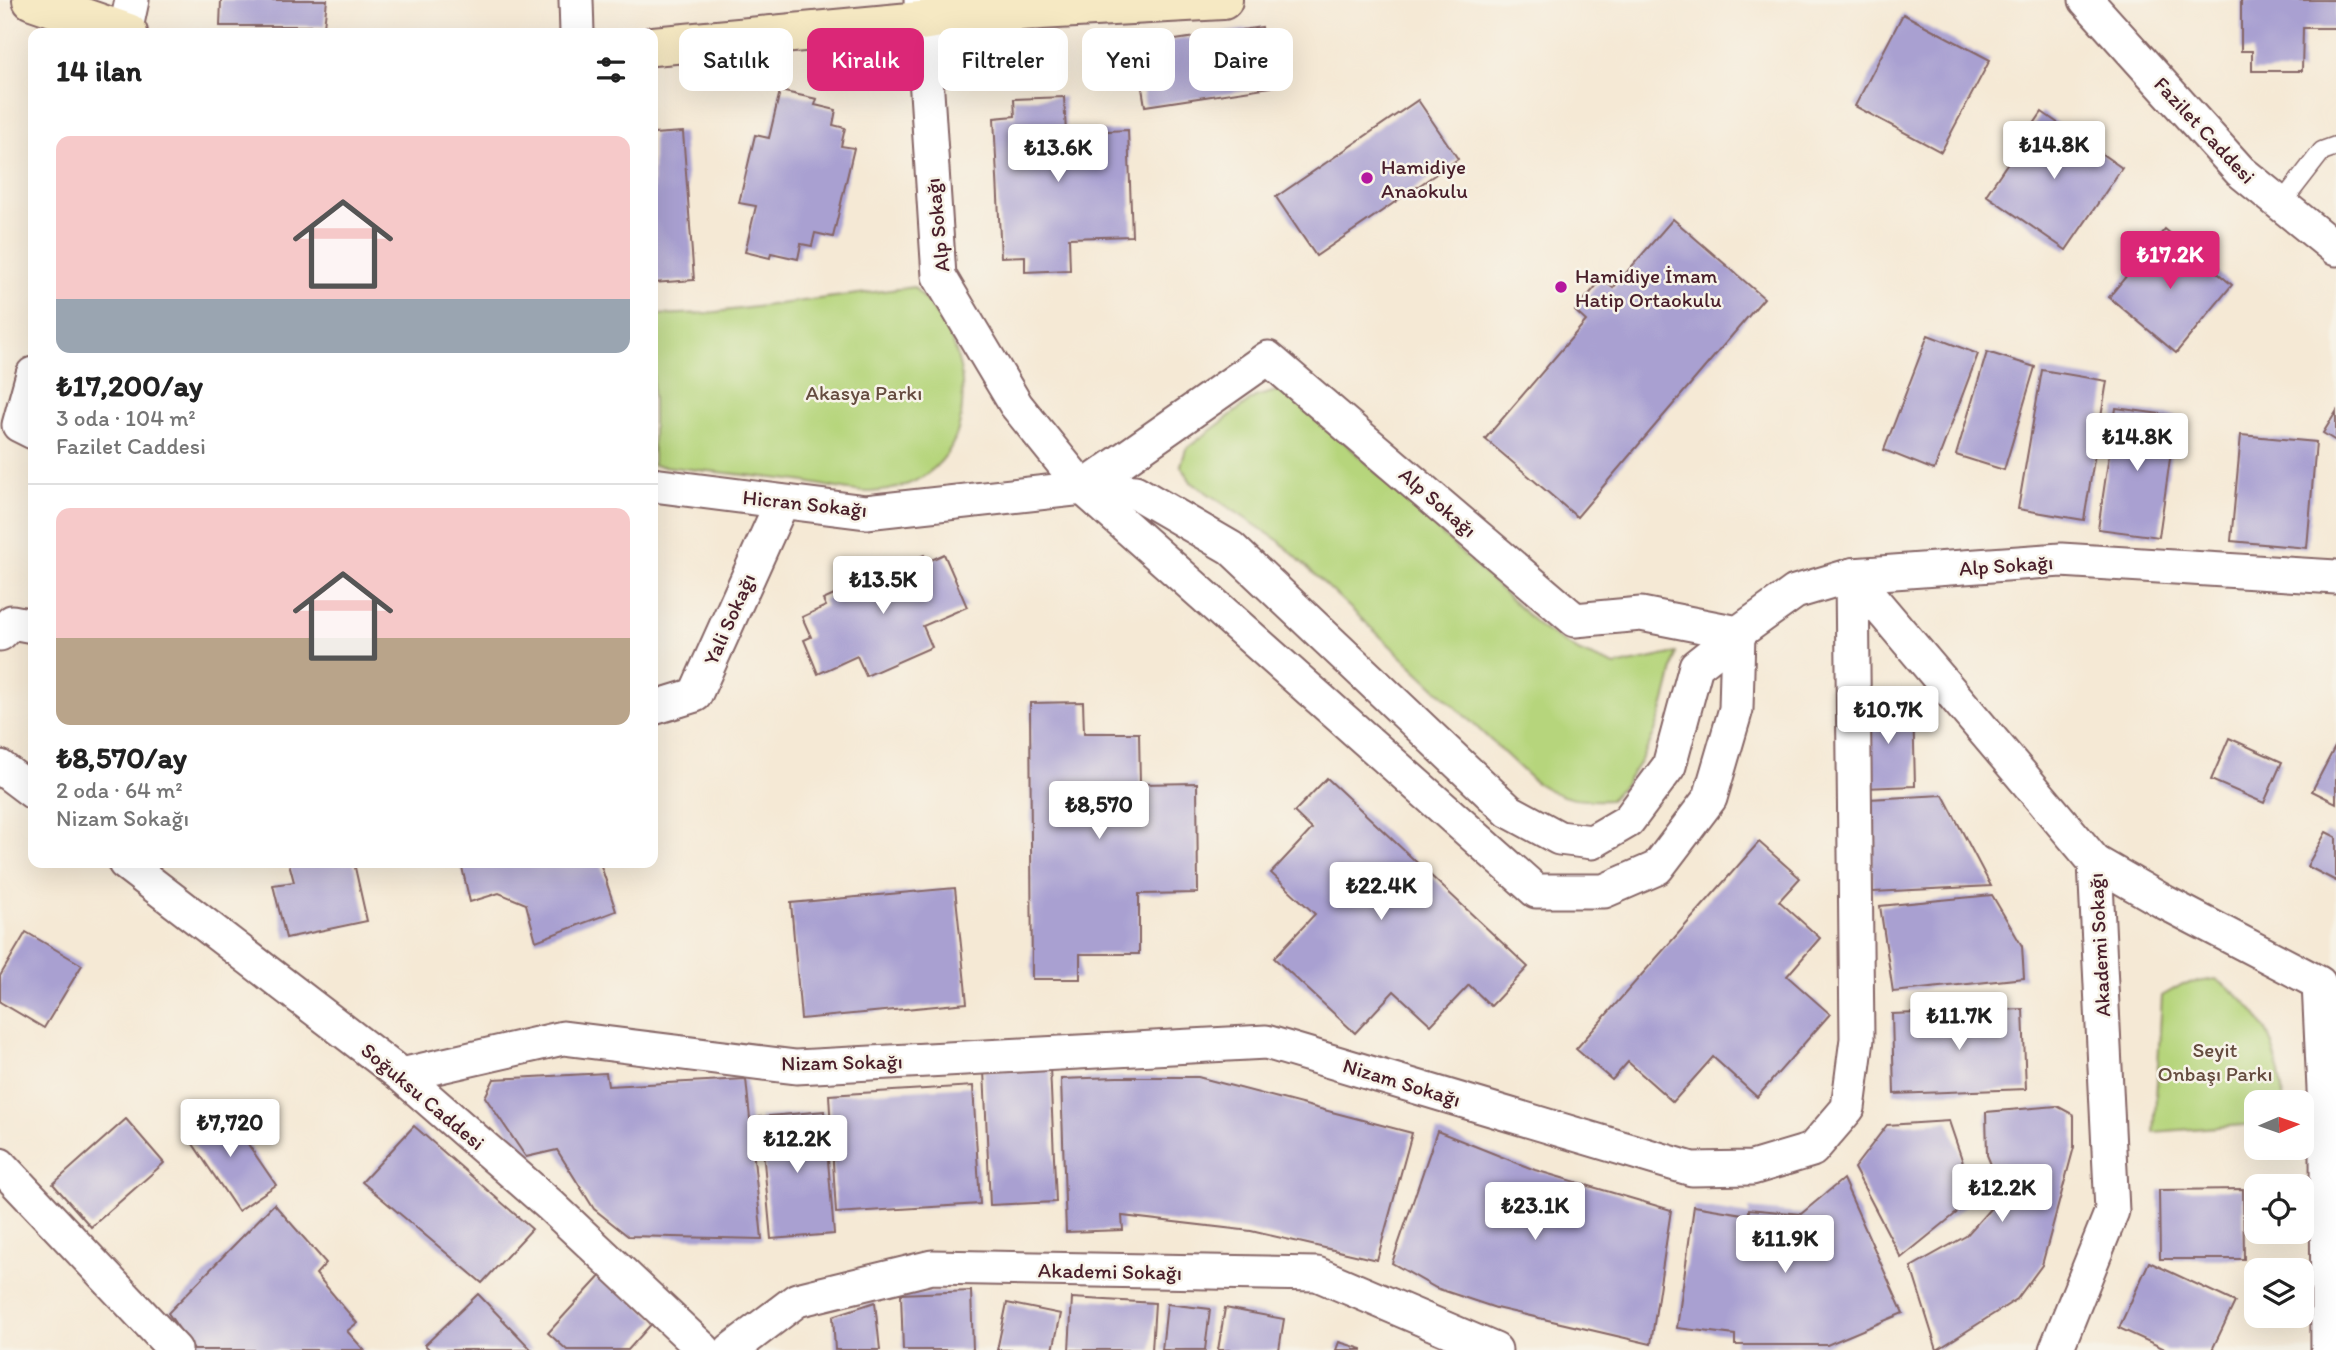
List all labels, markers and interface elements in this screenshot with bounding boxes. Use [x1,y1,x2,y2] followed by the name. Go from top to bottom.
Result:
[679,28,793,91] chip: Satılık
[807,28,924,91] chip: Kiralık
[938,28,1068,91] chip: Filtreler
[1082,28,1175,91] chip: Yeni
[1189,28,1293,91] chip: Daire
[592,51,630,89] icon: filters
[56,52,142,89] text: 14 ilan
[2149,71,2261,189] street label: Fazilet Caddesi
[1997,122,2111,181] pin: ₺14.8K
[1001,124,1115,184] pin: ₺13.6K
[2019,130,2089,158] text: ₺14.8K
[1024,133,1092,161] text: ₺13.6K
[1381,154,1468,203] place label: Hamidiye Anaokulu
[1359,170,1375,186] marker: Hamidiye Anaokulu
[920,177,954,273] street label: Alp Sokağı
[280,181,406,307] icon: home
[2113,232,2227,291] pin: ₺17.2K
[2137,240,2203,268] text: ₺17.2K
[1575,263,1722,312] place label: Hamidiye İmam Hatip Ortaokulu
[1553,279,1569,295] marker: Hamidiye İmam Hatip Ortaokulu
[56,367,203,404] text: ₺17,200/ay
[806,380,922,405] park label: Akasya Parkı
[56,404,196,432] text: 3 oda · 104 m²
[2080,414,2194,473] pin: ₺14.8K
[2102,422,2172,450] text: ₺14.8K
[56,432,206,460] text: Fazilet Caddesi
[1394,462,1482,542] street label: Alp Sokağı
[742,484,868,522] street label: Hicran Sokağı
[1958,549,2054,581] street label: Alp Sokağı
[280,553,406,679] icon: home
[826,556,940,616] pin: ₺13.5K
[849,565,917,593] text: ₺13.5K
[698,569,760,669] street label: Yali Sokağı
[1831,686,1945,746] pin: ₺10.7K
[1854,695,1922,723] text: ₺10.7K
[56,739,187,776] text: ₺8,570/ay
[56,776,183,804] text: 2 oda · 64 m²
[1042,782,1156,841] pin: ₺8,570
[1065,790,1133,818] text: ₺8,570
[56,804,189,832] text: Nizam Sokağı
[1324,862,1438,922] pin: ₺22.4K
[1346,871,1416,899] text: ₺22.4K
[2083,872,2115,1018] street label: Akademi Sokağı
[1902,992,2016,1052] pin: ₺11.7K
[1926,1001,1992,1029] text: ₺11.7K
[356,1037,490,1155] street label: Soğuksu Caddesi
[2157,1037,2273,1086] park label: Seyit Onbaşı Parkı
[781,1048,903,1076] street label: Nizam Sokağı
[1340,1052,1464,1112] street label: Nizam Sokağı
[2244,1090,2314,1160] north arrow
[2244,1090,2314,1328] map controls
[173,1100,287,1159] pin: ₺7,720
[197,1108,263,1136] text: ₺7,720
[740,1116,854,1175] pin: ₺12.2K
[763,1124,831,1152] text: ₺12.2K
[1945,1164,2059,1224] pin: ₺12.2K
[1968,1173,2036,1201] text: ₺12.2K
[2244,1174,2314,1244] button: locate
[1478,1182,1592,1242] pin: ₺23.1K
[1501,1191,1569,1219] text: ₺23.1K
[1728,1216,1842,1275] pin: ₺11.9K
[1752,1224,1818,1252] text: ₺11.9K
[1038,1257,1182,1285] street label: Akademi Sokağı
[2244,1258,2314,1328] button: layers

